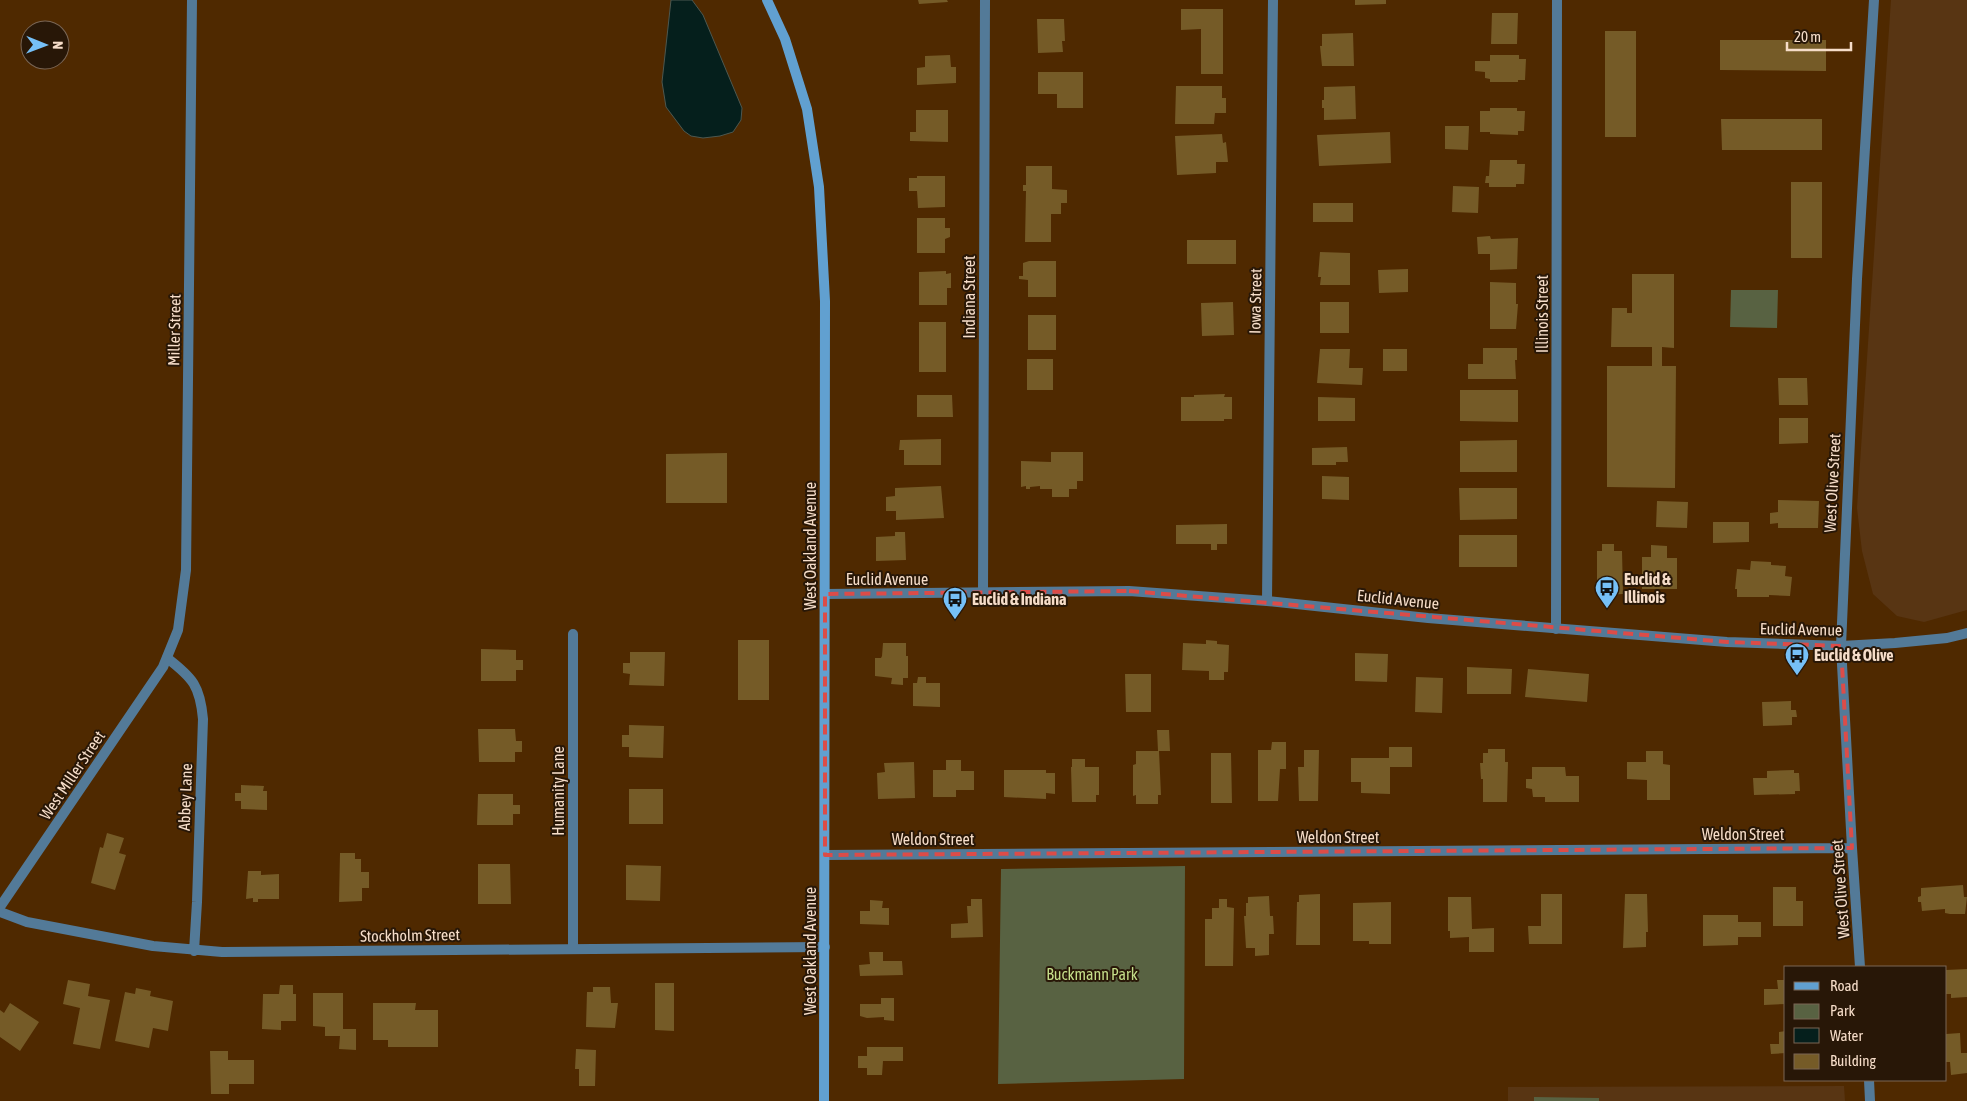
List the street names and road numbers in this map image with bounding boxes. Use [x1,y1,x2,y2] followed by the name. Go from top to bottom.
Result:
[960,255,978,339] street label: Indiana Street
[1245,268,1265,334] street label: Iowa Street
[1533,275,1551,353] street label: Illinois Street
[164,293,184,366] street label: Miller Street
[1820,433,1844,533] street label: West Olive Street
[801,482,819,610] street label: West Oakland Avenue
[846,570,928,588] street label: Euclid Avenue
[1356,586,1440,612] street label: Euclid Avenue
[1760,619,1842,639] street label: Euclid Avenue
[36,727,108,823] street label: West Miller Street
[549,746,568,836] street label: Humanity Lane
[175,763,196,831] street label: Abbey Lane
[1702,825,1785,843] street label: Weldon Street
[1297,828,1380,846] street label: Weldon Street
[892,830,975,848] street label: Weldon Street
[1828,839,1852,939] street label: West Olive Street
[801,887,819,1015] street label: West Oakland Avenue
[360,925,461,945] street label: Stockholm Street

